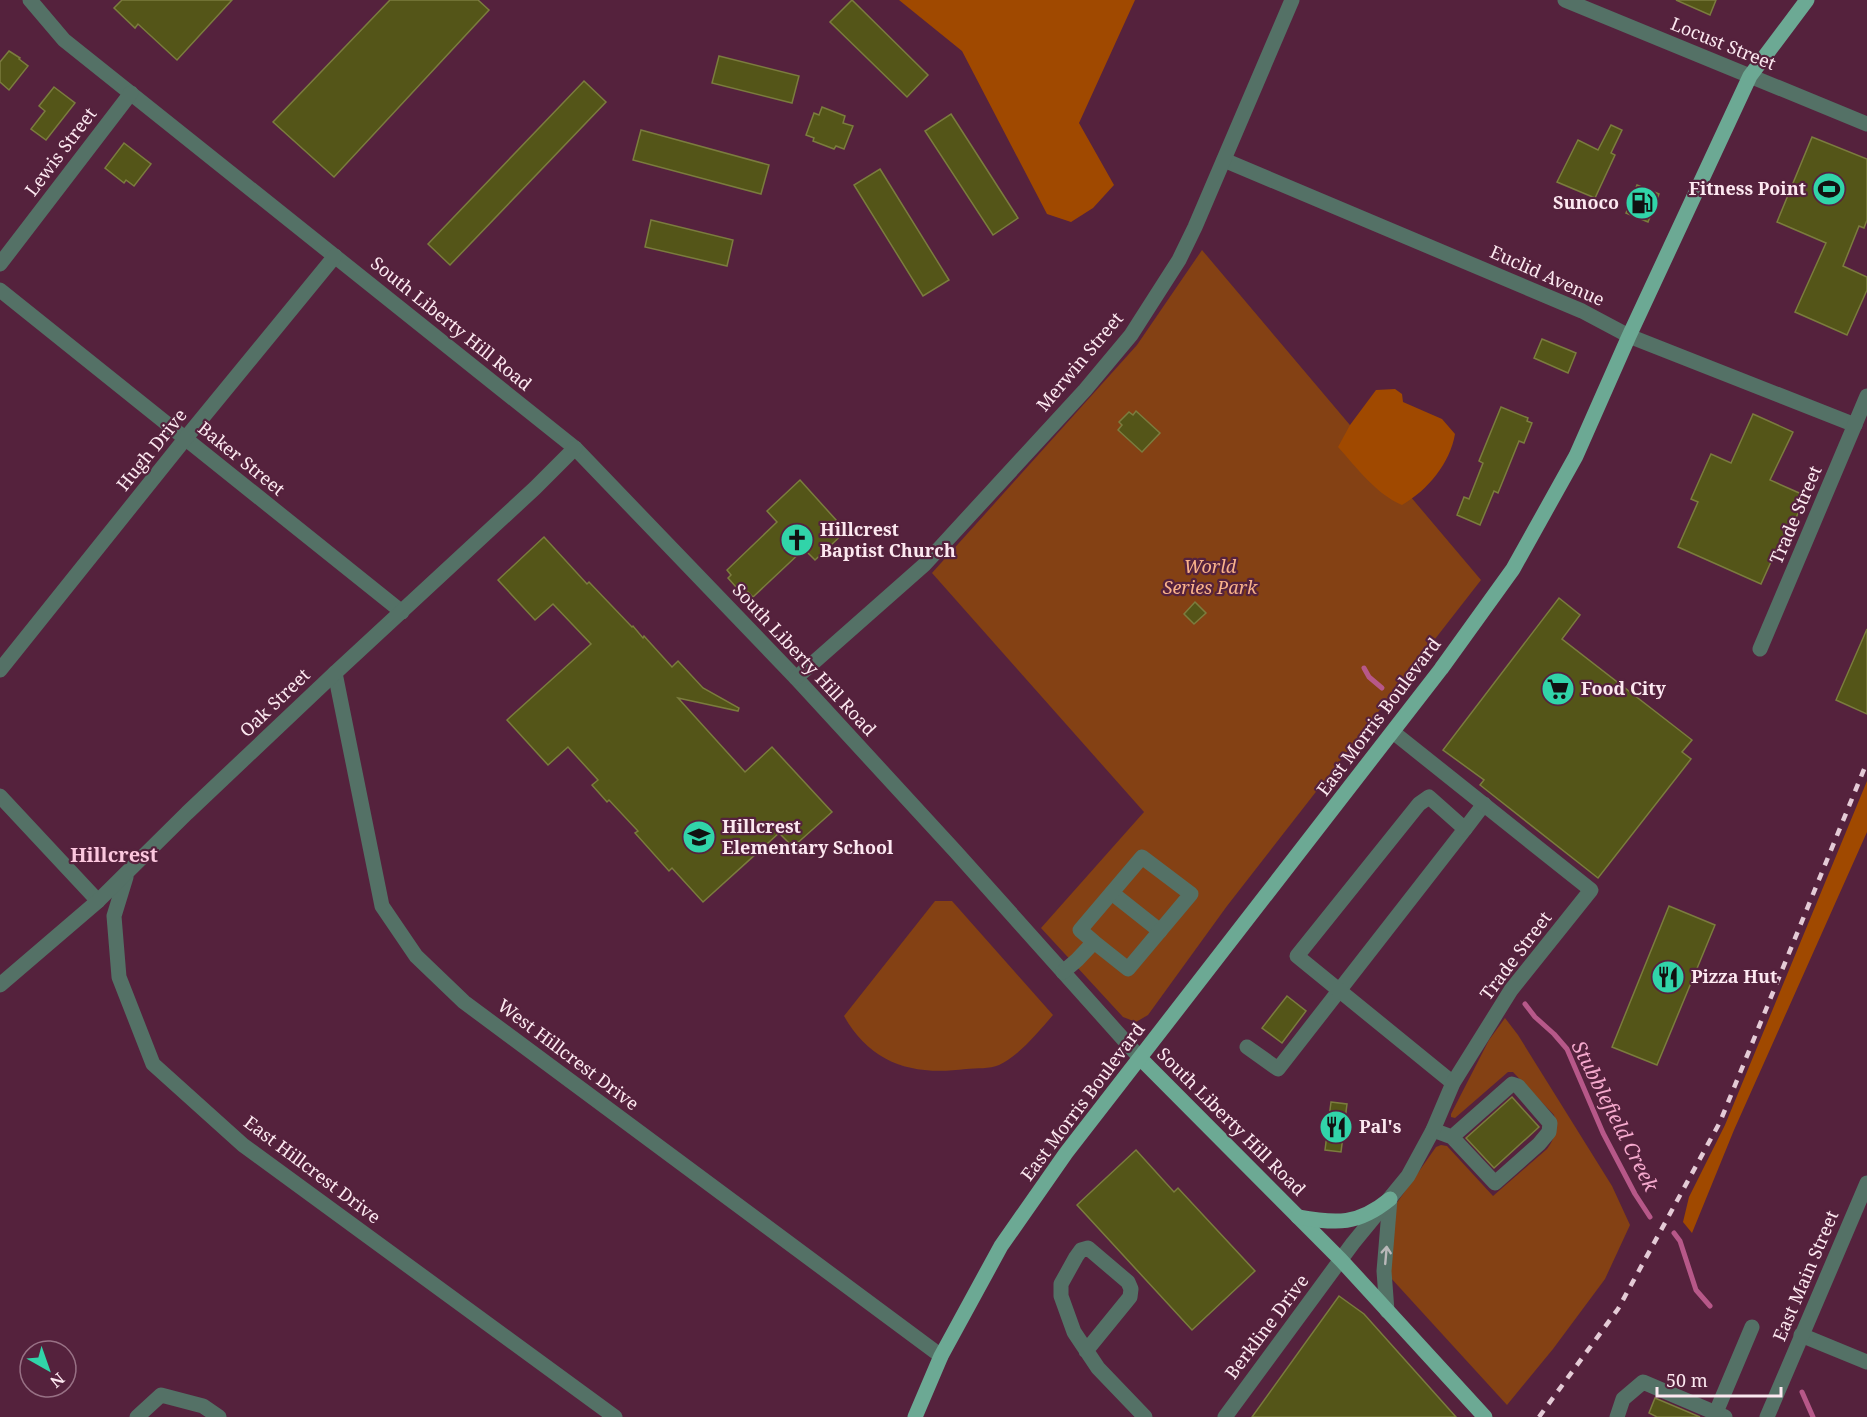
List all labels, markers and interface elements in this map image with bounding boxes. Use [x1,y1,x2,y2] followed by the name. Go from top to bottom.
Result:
[1667,11,1779,75] street label: Locust Street
[19,102,101,201] street label: Lewis Street
[1811,171,1847,207] sports icon: Fitness Point
[1689,176,1806,200] place label: Fitness Point
[1624,185,1660,221] fuel station icon: Sunoco
[1553,190,1619,214] place label: Sunoco
[1486,239,1608,311] street label: Euclid Avenue
[366,251,537,396] street label: South Liberty Hill Road
[1031,307,1128,416] street label: Merwin Street
[111,403,192,495] street label: Hugh Drive
[193,416,290,501] street label: Baker Street
[1764,462,1827,568] street label: Trade Street
[820,517,956,562] place label: Hillcrest Baptist Church
[779,522,815,558] church icon: Hillcrest Baptist Church
[1163,554,1258,599] park label: World Series Park
[728,578,882,741] street label: South Liberty Hill Road
[1311,632,1446,800] street label: East Morris Boulevard
[234,663,315,742] street label: Oak Street
[1540,671,1576,707] supermarket icon: Food City
[1581,676,1667,700] place label: Food City
[722,814,894,859] place label: Hillcrest Elementary School
[681,819,717,855] school or university icon: Hillcrest Elementary School
[70,841,158,868] district label: Hillcrest
[1474,906,1556,1004] street label: Trade Street
[1650,959,1686,995] restaurant icon: Pizza Hut
[1691,964,1777,988] place label: Pizza Hut
[493,993,644,1115] street label: West Hillcrest Drive
[1015,1017,1150,1185] street label: East Morris Boulevard
[1566,1036,1665,1196] water label: Stubblefield Creek
[1152,1042,1311,1201] street label: South Liberty Hill Road
[1318,1109,1354,1145] restaurant icon: Pal's
[239,1110,386,1228] street label: East Hillcrest Drive
[1359,1114,1402,1138] place label: Pal's
[1767,1207,1843,1345] street label: East Main Street
[1381,1246,1392,1266] one-way arrow
[1219,1269,1313,1384] street label: Berkline Drive
[18,1339,78,1399] north arrow
[1657,1360,1782,1398] scale bar
[45,1368,70,1393] text: N
[1666,1368,1708,1392] text: 50 m

